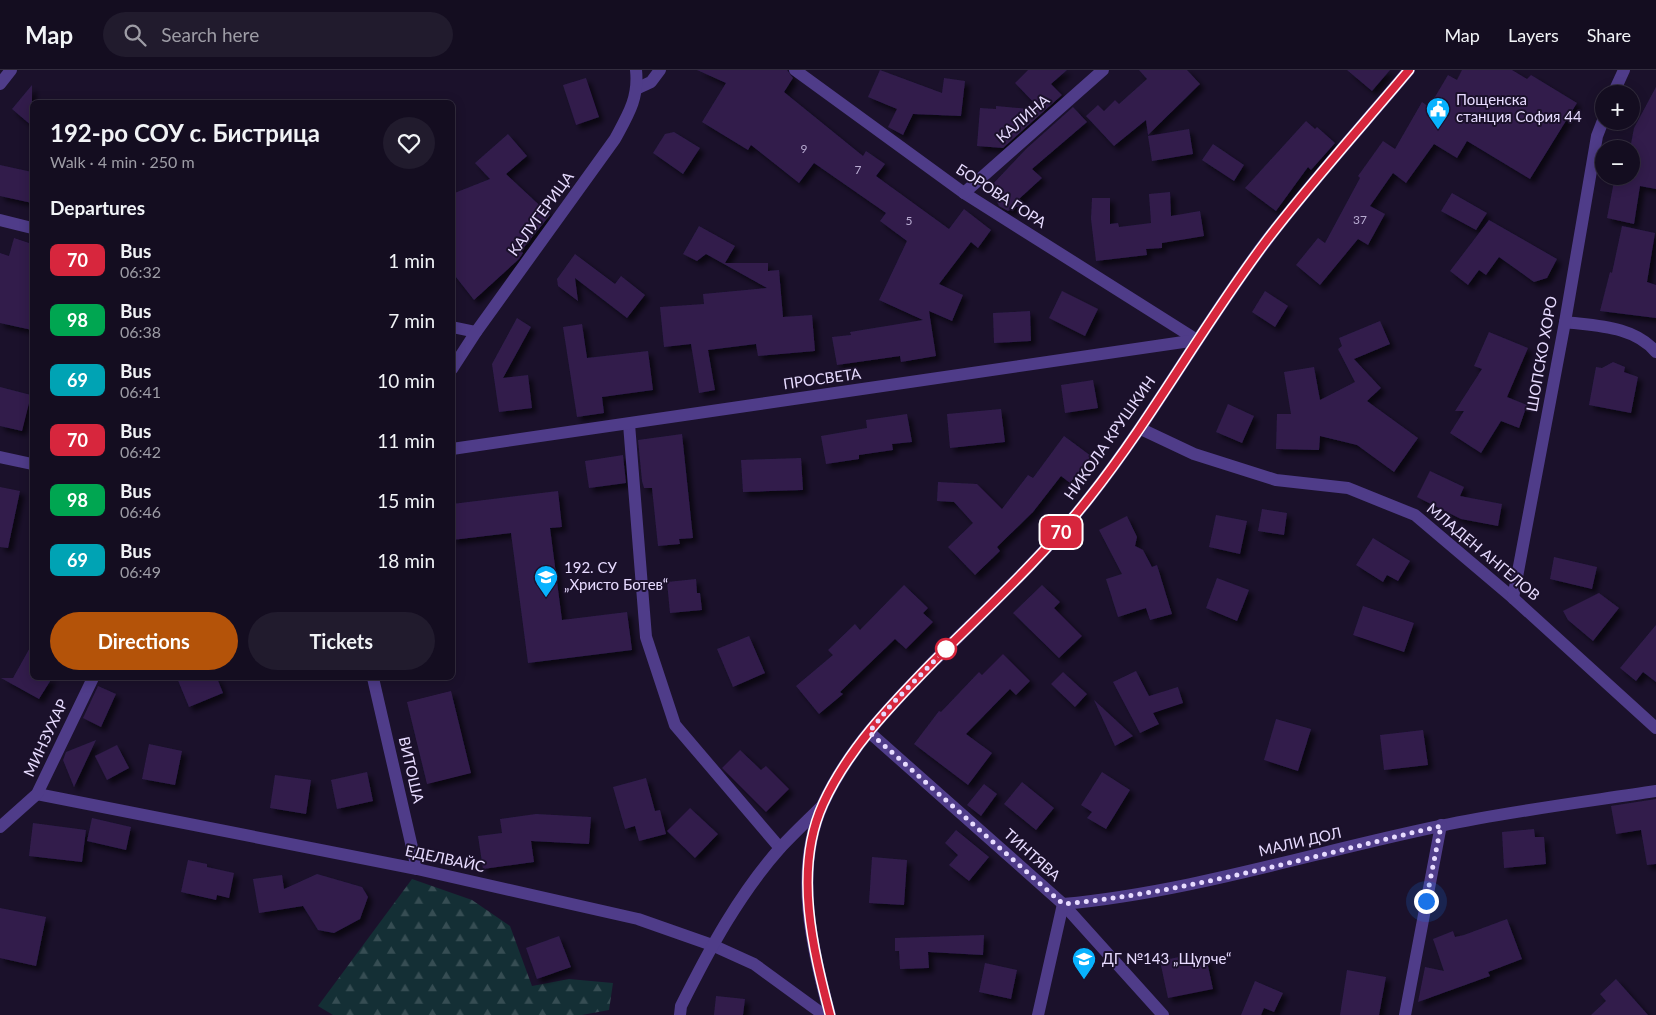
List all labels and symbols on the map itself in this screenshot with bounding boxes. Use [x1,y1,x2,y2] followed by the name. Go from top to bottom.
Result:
[992,90,1053,146] street label: КАЛИНА
[1456,90,1582,125] place label: Пощенска станция София 44
[1425,96,1451,130] public building icon: Пощенска станция София 44
[801,141,808,156] house number: 9
[953,159,1051,231] street label: БОРОВА ГОРА
[855,162,862,177] house number: 7
[504,167,577,259] street label: КАЛУГЕРИЦА
[1353,212,1367,227] house number: 37
[906,213,913,228] house number: 5
[1522,295,1560,413] street label: ШОПСКО ХОРО
[782,364,863,392] street label: ПРОСВЕТА
[1060,372,1159,503] street label: НИКОЛА КРУШКИН
[1424,499,1544,604] street label: МЛАДЕН АНГЕЛОВ
[1038,516,1084,548] line badge: 70
[564,558,668,593] place label: 192. СУ „Христо Ботев“
[533,564,559,598] school or university icon: 192. СУ „Христо Ботев“
[935,638,957,660] unlabelled marker
[19,696,71,779] street label: МИНЗУХАР
[396,735,429,806] street label: ВИТОША
[1257,823,1343,859] street label: МАЛИ ДОЛ
[1001,824,1065,885] street label: ТИНТЯВА
[404,841,487,875] street label: ЕДЕЛВАЙС
[1414,889,1439,914] your location
[1071,946,1097,980] school or university icon: ДГ №143 „Щурче“
[1102,949,1232,967] place label: ДГ №143 „Щурче“

